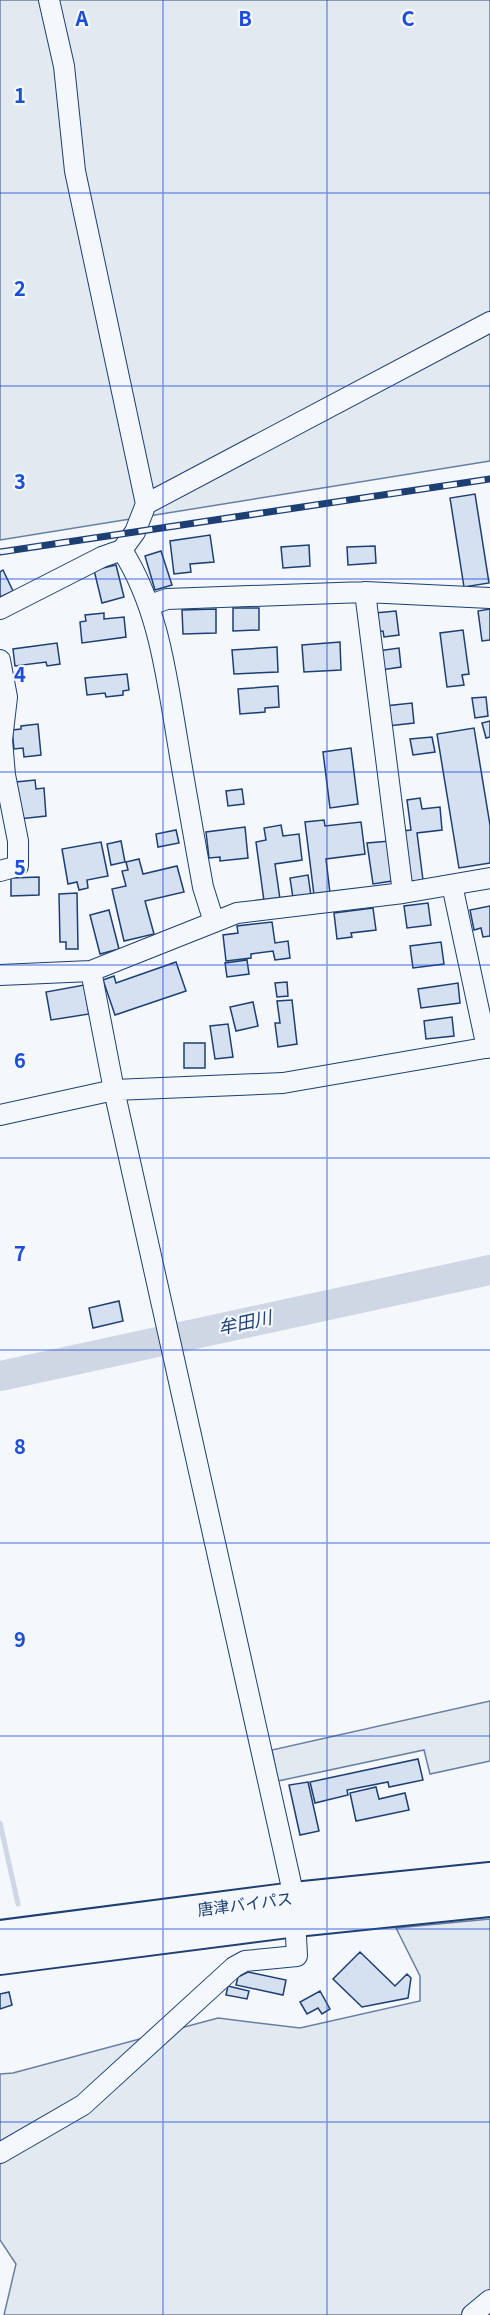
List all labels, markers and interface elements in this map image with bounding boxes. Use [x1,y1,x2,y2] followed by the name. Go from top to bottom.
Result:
[75,3,89,32] text: A
[238,3,252,32] text: B
[401,3,415,32] text: C
[14,80,26,109] text: 1
[14,273,26,302] text: 2
[14,466,26,495] text: 3
[14,659,26,688] text: 4
[14,852,26,881] text: 5
[14,1045,26,1074] text: 6
[14,1238,26,1267] text: 7
[215,1302,276,1339] water label: 牟田川
[14,1431,26,1460] text: 8
[14,1624,26,1653] text: 9
[196,1885,294,1921] street label: 唐津バイパス

